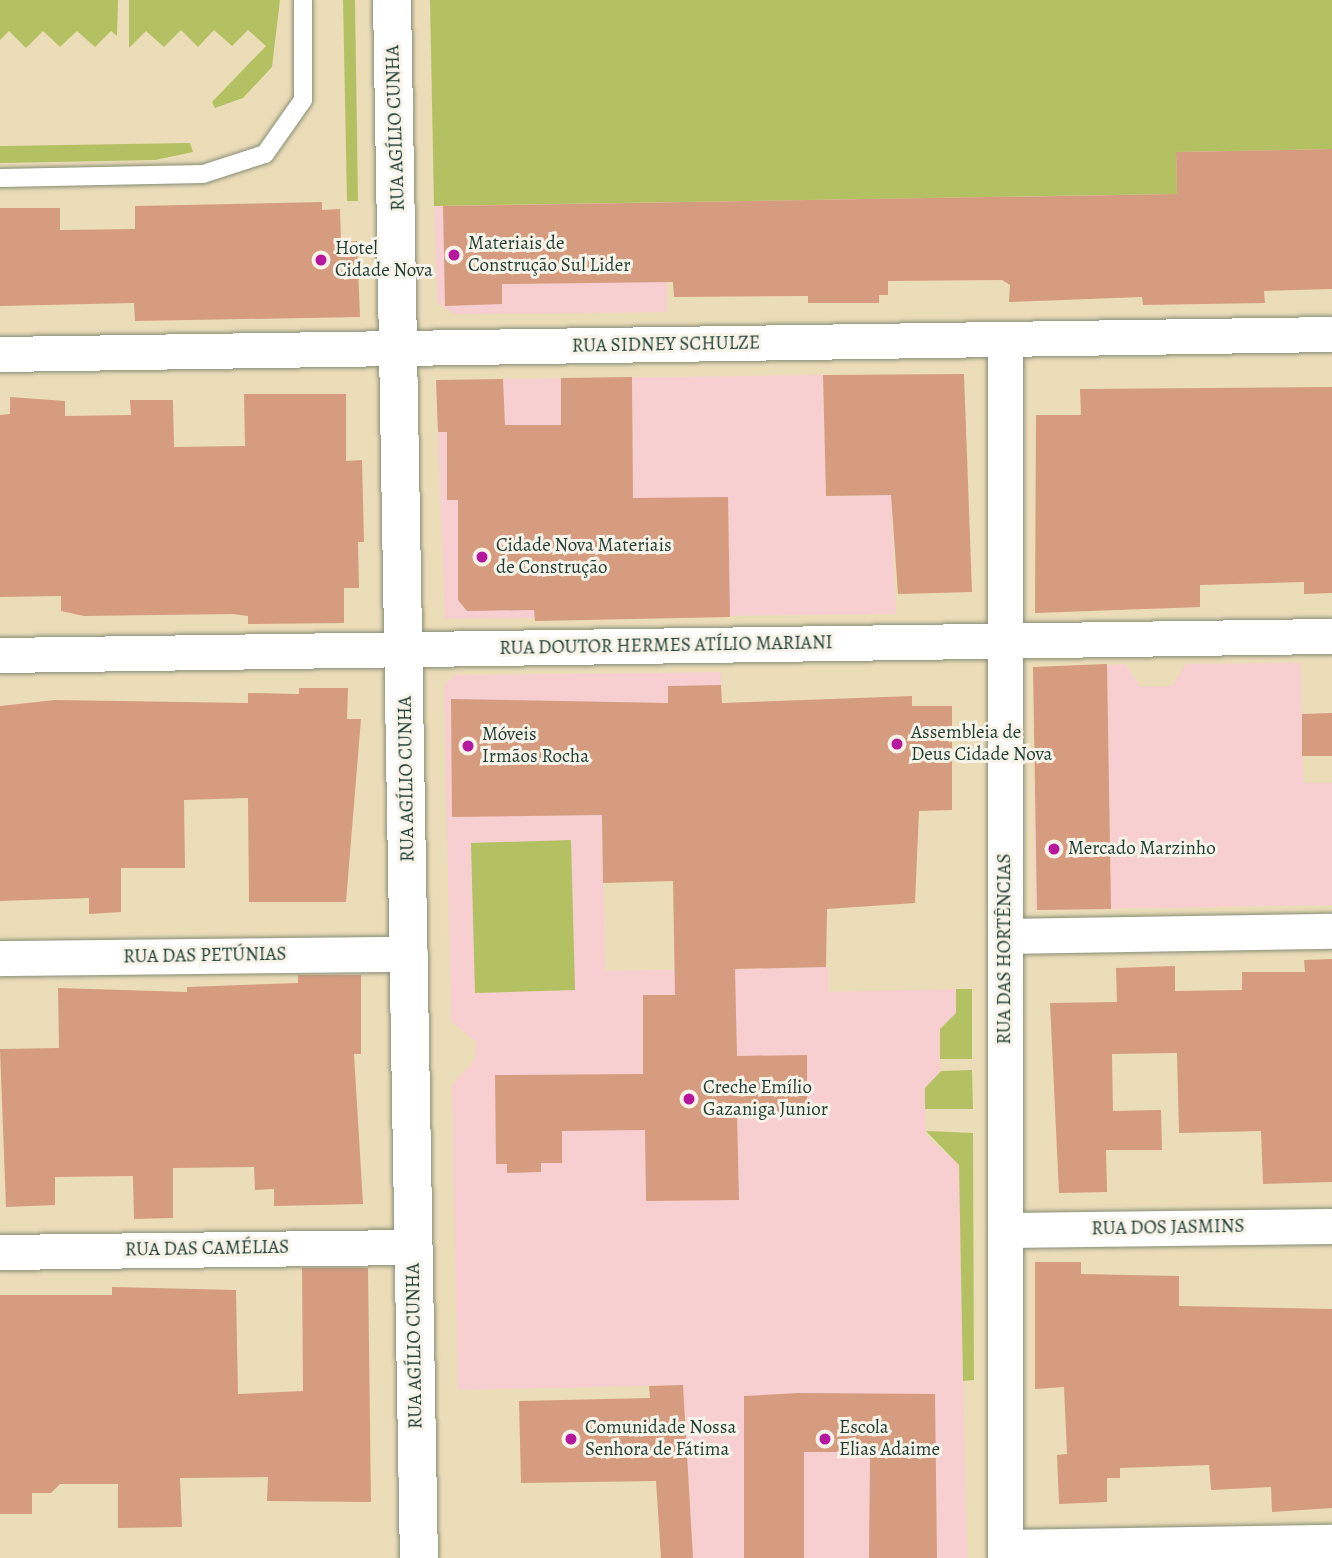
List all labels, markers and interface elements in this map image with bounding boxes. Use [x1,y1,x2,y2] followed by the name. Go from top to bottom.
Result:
[382,45,410,211] street label: RUA AGÍLIO CUNHA
[468,233,631,277] place label: Materiais de Construção Sul Lider
[335,238,433,282] place label: Hotel Cidade Nova
[446,247,462,263] marker: Materiais de Construção Sul Lider
[313,252,329,268] marker: Hotel Cidade Nova
[572,332,760,358] street label: RUA SIDNEY SCHULZE
[496,535,672,579] place label: Cidade Nova Materiais de Construção
[474,549,490,565] marker: Cidade Nova Materiais de Construção
[499,632,833,660] street label: RUA DOUTOR HERMES ATÍLIO MARIANI
[394,696,420,862] street label: RUA AGÍLIO CUNHA
[911,722,1052,766] place label: Assembleia de Deus Cidade Nova
[482,724,589,768] place label: Móveis Irmãos Rocha
[889,736,905,752] marker: Assembleia de Deus Cidade Nova
[460,738,476,754] marker: Móveis Irmãos Rocha
[1068,838,1216,860] place label: Mercado Marzinho
[1046,841,1062,857] marker: Mercado Marzinho
[994,853,1016,1045] street label: RUA DAS HORTÊNCIAS
[123,943,287,969] street label: RUA DAS PETÚNIAS
[703,1077,828,1121] place label: Creche Emílio Gazaniga Junior
[681,1091,697,1107] marker: Creche Emílio Gazaniga Junior
[1091,1215,1245,1241] street label: RUA DOS JASMINS
[125,1236,289,1262] street label: RUA DAS CAMÉLIAS
[402,1263,428,1429] street label: RUA AGÍLIO CUNHA
[585,1417,736,1461] place label: Comunidade Nossa Senhora de Fátima
[839,1417,940,1461] place label: Escola Elias Adaime
[563,1431,579,1447] marker: Comunidade Nossa Senhora de Fátima
[817,1431,833,1447] marker: Escola Elias Adaime

